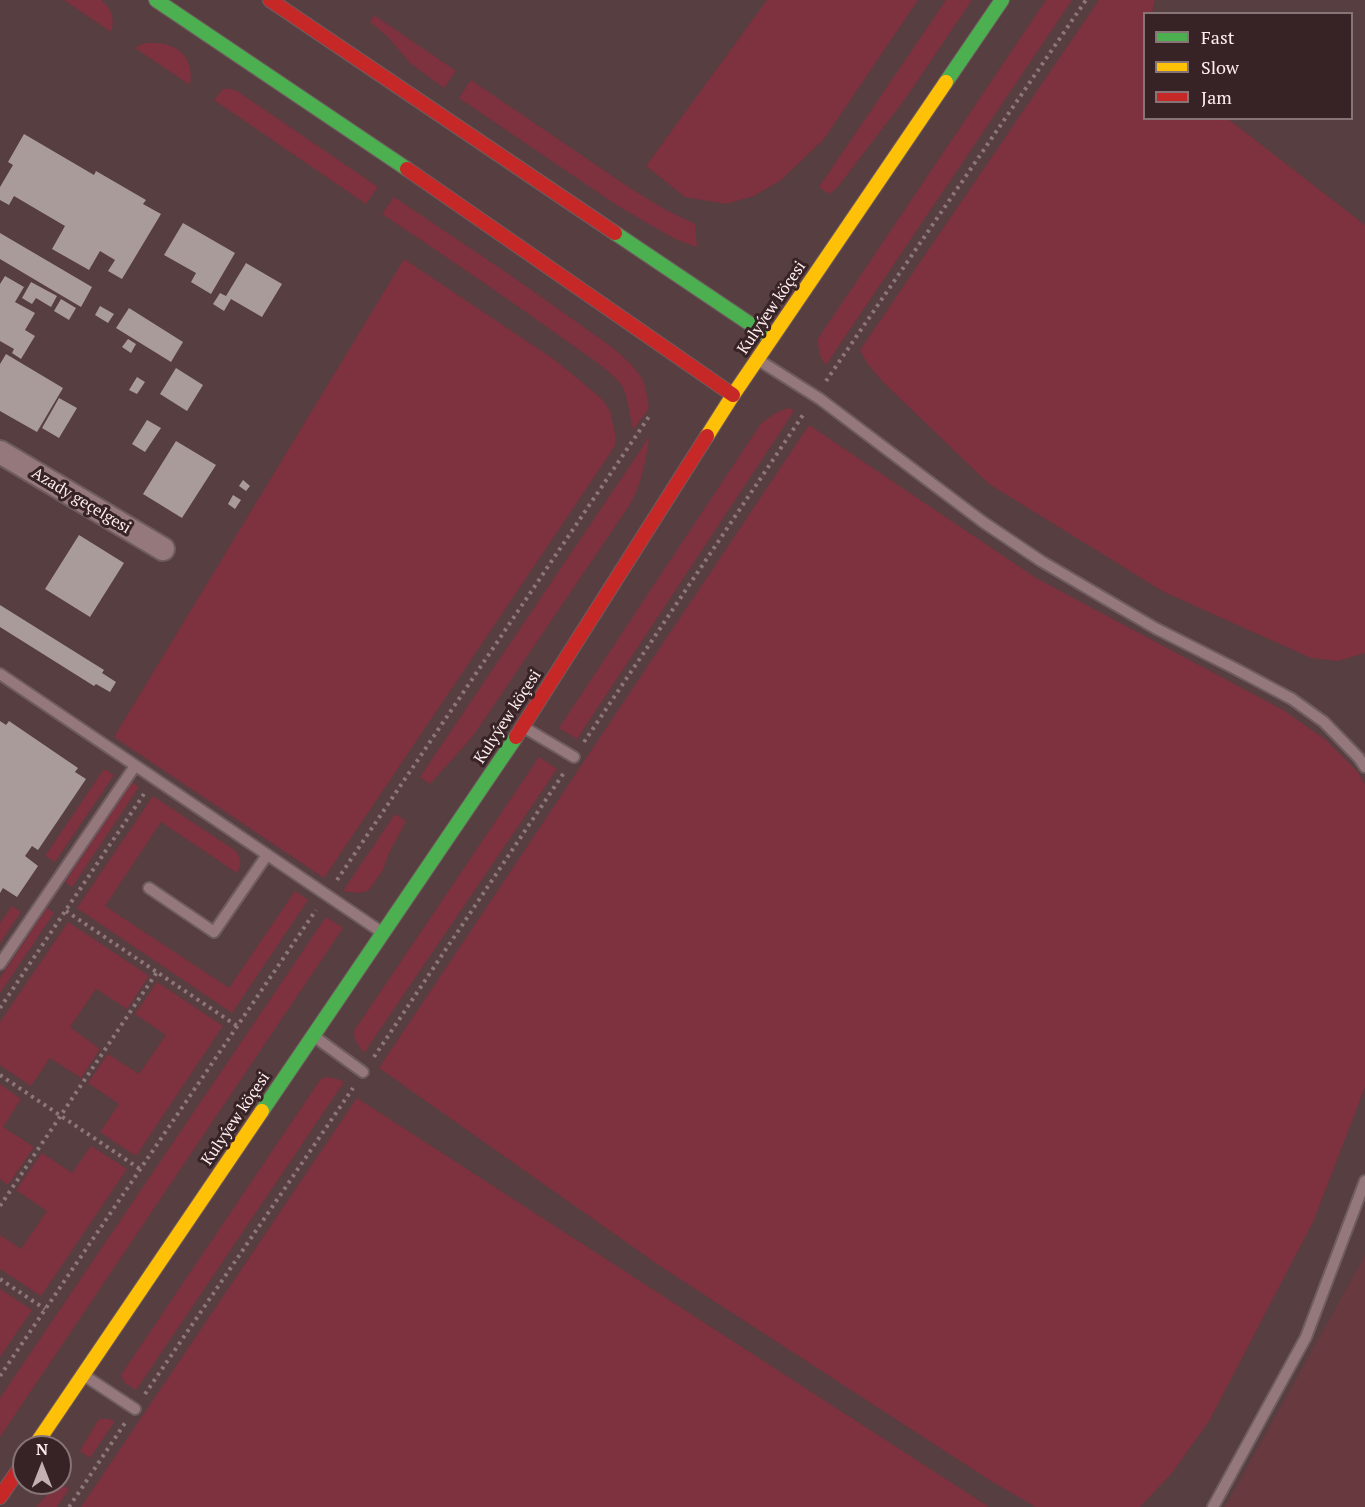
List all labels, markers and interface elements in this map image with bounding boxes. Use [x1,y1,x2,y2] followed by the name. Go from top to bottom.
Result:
[1143,12,1353,120] legend
[1201,25,1234,49] text: Fast
[1201,55,1239,79] text: Slow
[1201,85,1232,109] text: Jam
[734,258,810,358] street label: Kulyýew köçesi
[28,464,134,538] street label: Azady geçelgesi
[471,666,545,768] street label: Kulyýew köçesi
[198,1069,274,1169] street label: Kulyýew köçesi
[12,1435,72,1495] north arrow
[36,1438,48,1460] text: N

